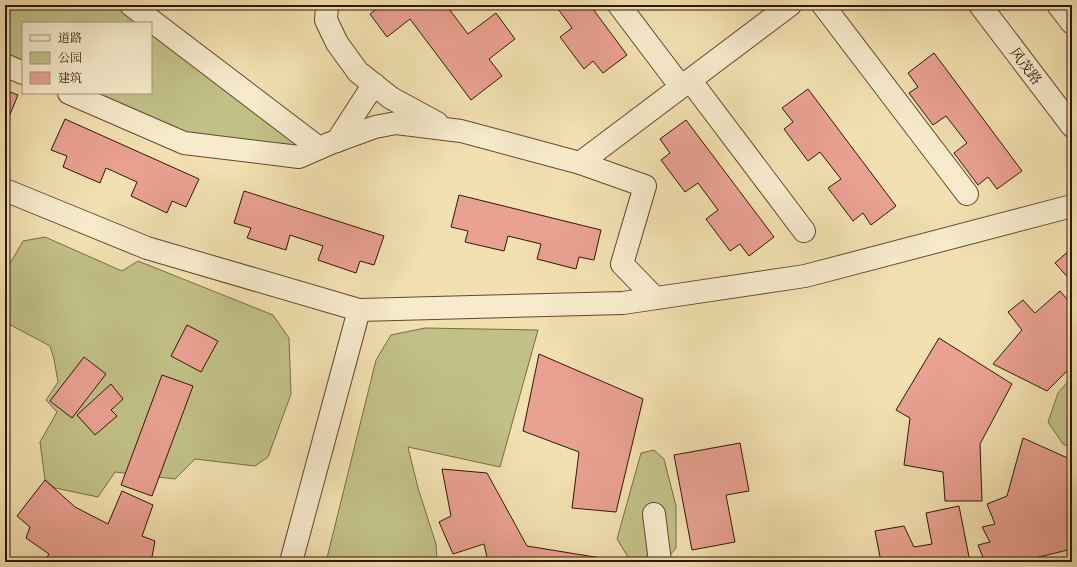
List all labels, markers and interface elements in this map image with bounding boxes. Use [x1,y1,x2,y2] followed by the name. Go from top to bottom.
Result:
[22,22,152,94] legend
[58,30,82,45] text: 道路
[1006,44,1046,88] street label: 风茂路
[58,50,82,65] text: 公园
[58,70,82,85] text: 建筑

